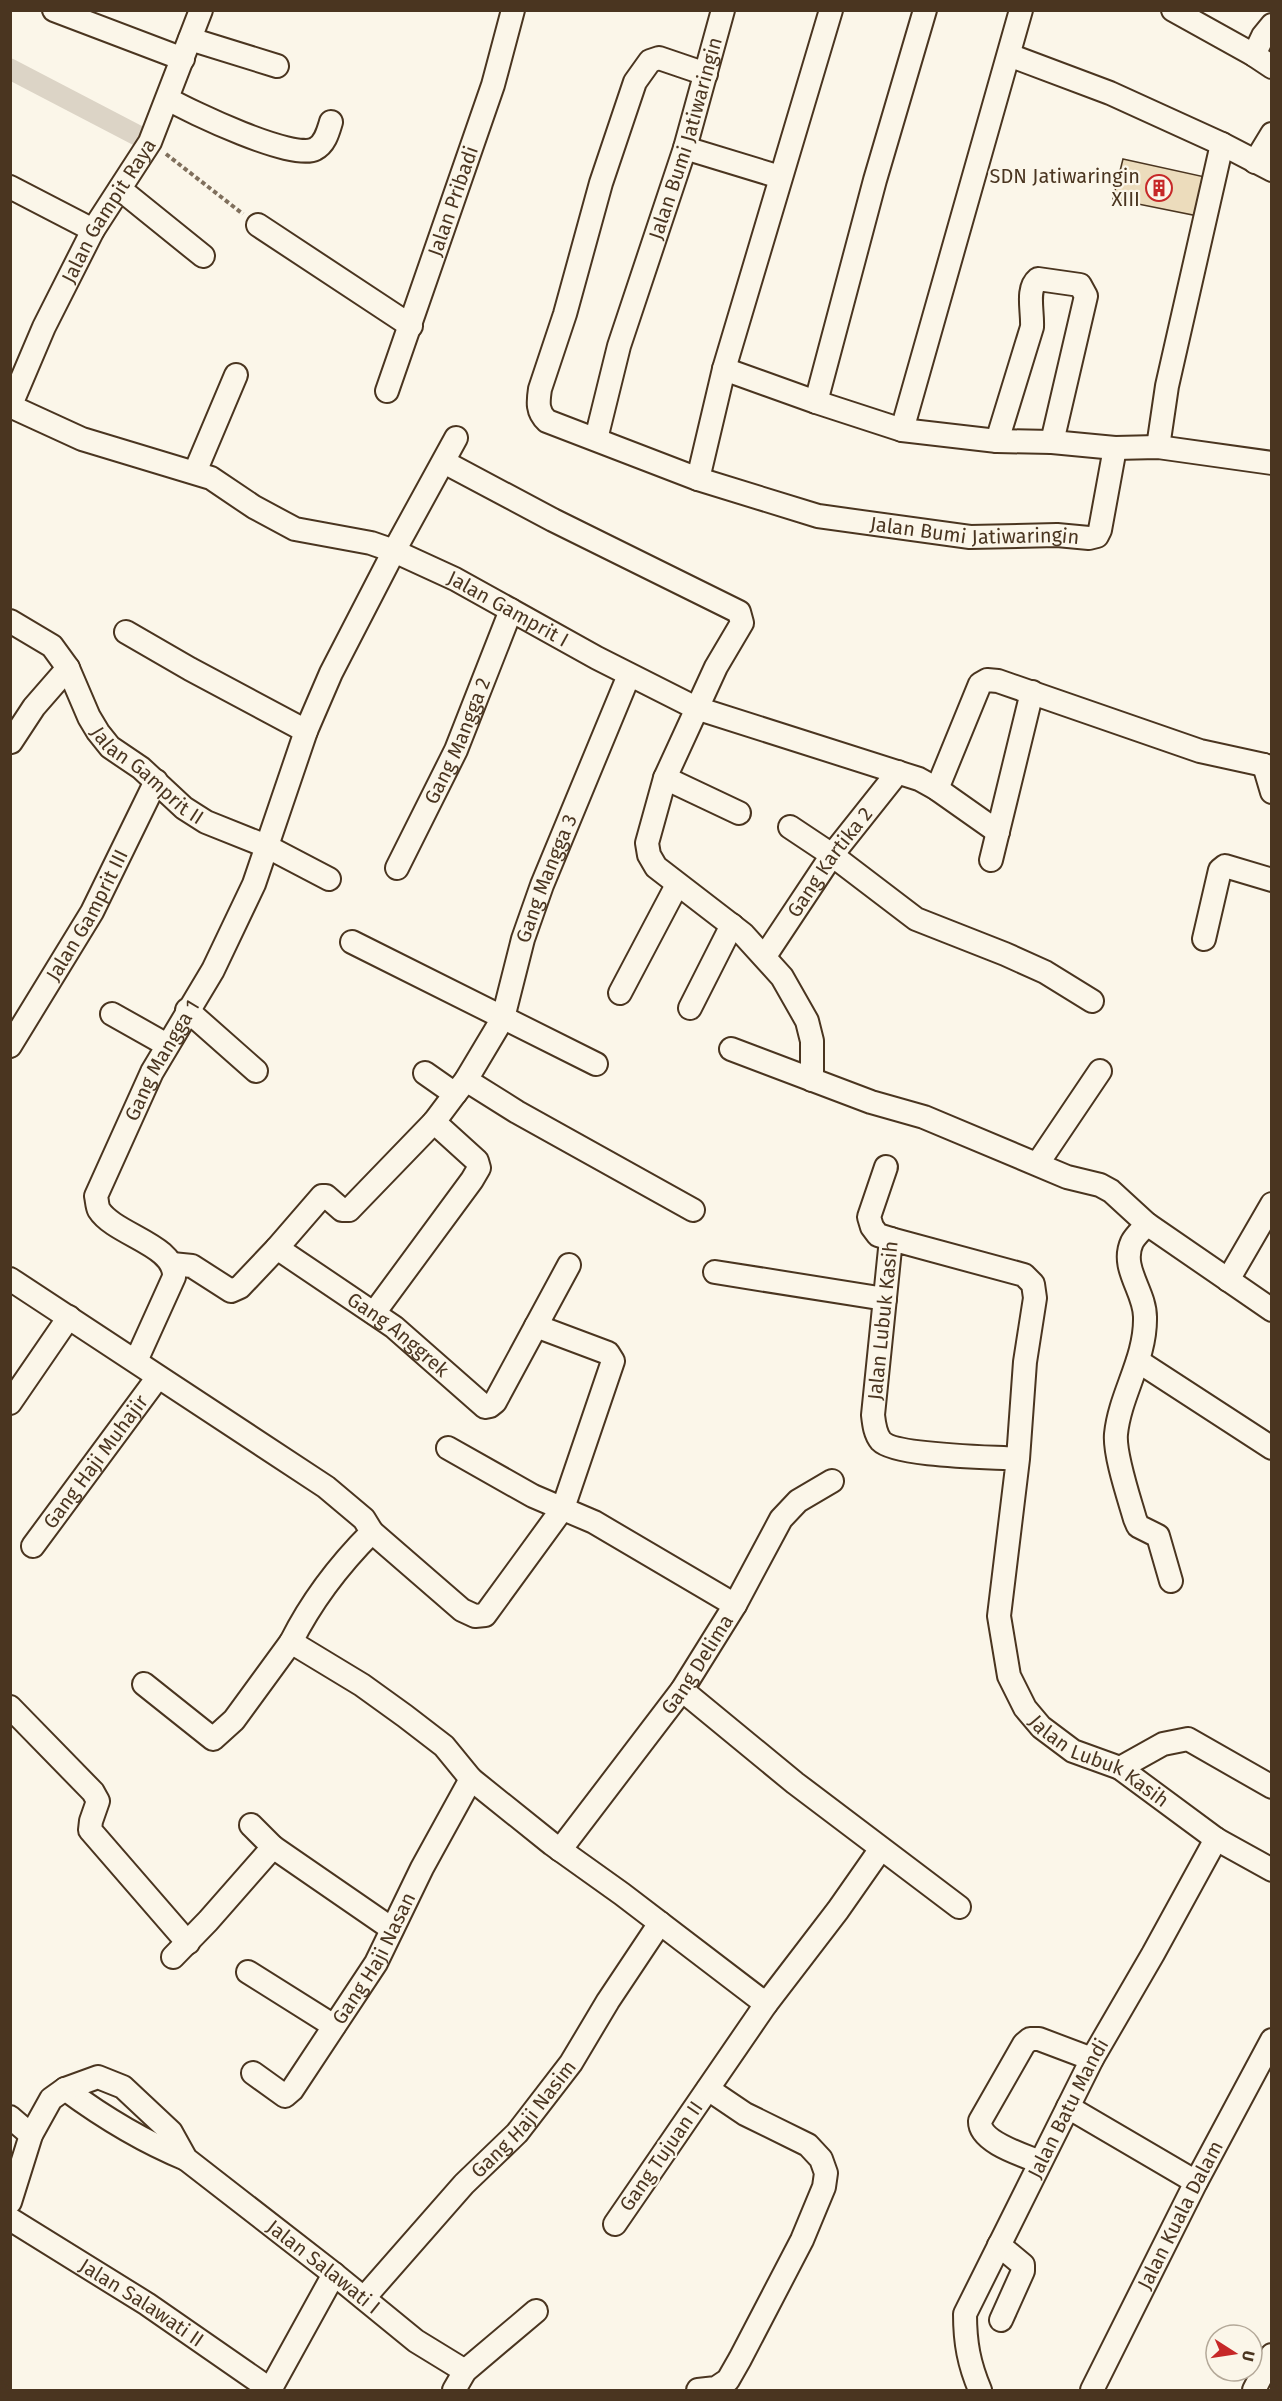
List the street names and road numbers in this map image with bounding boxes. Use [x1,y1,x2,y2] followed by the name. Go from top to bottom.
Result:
[643,34,727,242] street label: Jalan Bumi Jatiwaringin
[56,134,161,287] street label: Jalan Gampit Raya
[423,143,483,259] street label: Jalan Pribadi
[869,511,1080,549] street label: Jalan Bumi Jatiwaringin
[444,565,573,652] street label: Jalan Gamprit I
[419,674,495,808] street label: Gang Mangga 2
[86,722,208,829] street label: Jalan Gamprit II
[782,802,877,922] street label: Gang Kartika 2
[511,811,582,946] street label: Gang Mangga 3
[41,845,133,985] street label: Jalan Gamprit III
[120,995,204,1125] street label: Gang Mangga 1
[863,1240,903,1401] street label: Jalan Lubuk Kasih
[343,1287,455,1382] street label: Gang Anggrek
[38,1390,153,1533] street label: Gang Haji Muhajir
[656,1610,738,1719] street label: Gang Delima
[1024,1710,1174,1812] street label: Jalan Lubuk Kasih
[327,1888,420,2029] street label: Gang Haji Nasan
[1023,2034,1113,2182] street label: Jalan Batu Mandi
[466,2055,581,2183] street label: Gang Haji Nasim
[614,2096,708,2216] street label: Gang Tujuan II
[1132,2136,1228,2293] street label: Jalan Kuala Dalam
[262,2214,385,2319] street label: Jalan Salawati I
[75,2253,209,2352] street label: Jalan Salawati II

